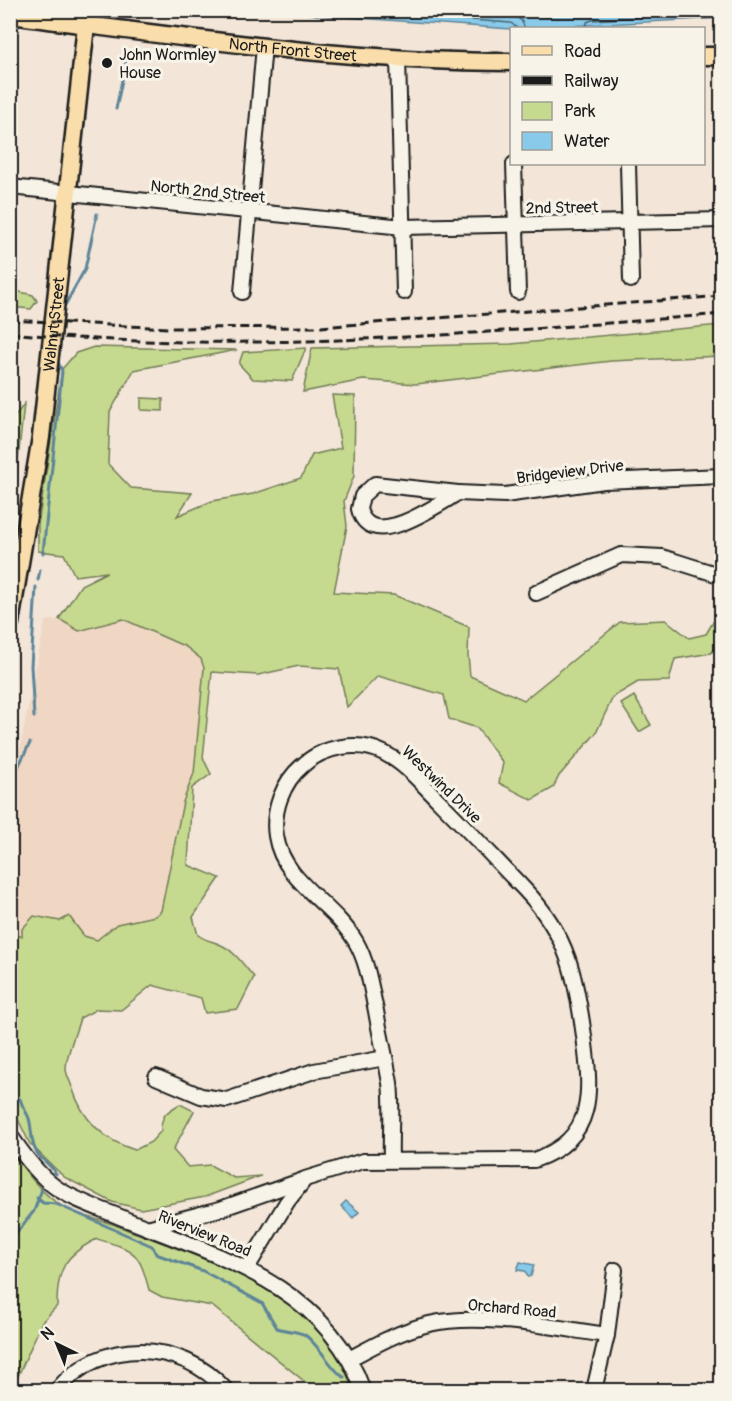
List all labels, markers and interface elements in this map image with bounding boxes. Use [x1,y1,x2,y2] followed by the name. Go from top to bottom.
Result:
[510,27,705,165] legend
[228,34,358,67] street label: North Front Street
[564,40,601,63] text: Road
[119,45,216,83] place label: John Wormley House
[100,56,114,70] marker: John Wormley House
[564,70,619,93] text: Railway
[564,100,596,123] text: Park
[564,130,610,153] text: Water
[150,176,267,208] street label: North 2nd Street
[525,197,599,219] street label: 2nd Street
[39,275,69,373] street label: Walnut Street
[515,455,625,488] street label: Bridgeview Drive
[397,742,485,828] street label: Westwind Drive
[155,1206,254,1262] street label: Riverview Road
[467,1295,557,1323] street label: Orchard Road
[27,1314,87,1374] north arrow
[37,1323,58,1345] text: N

